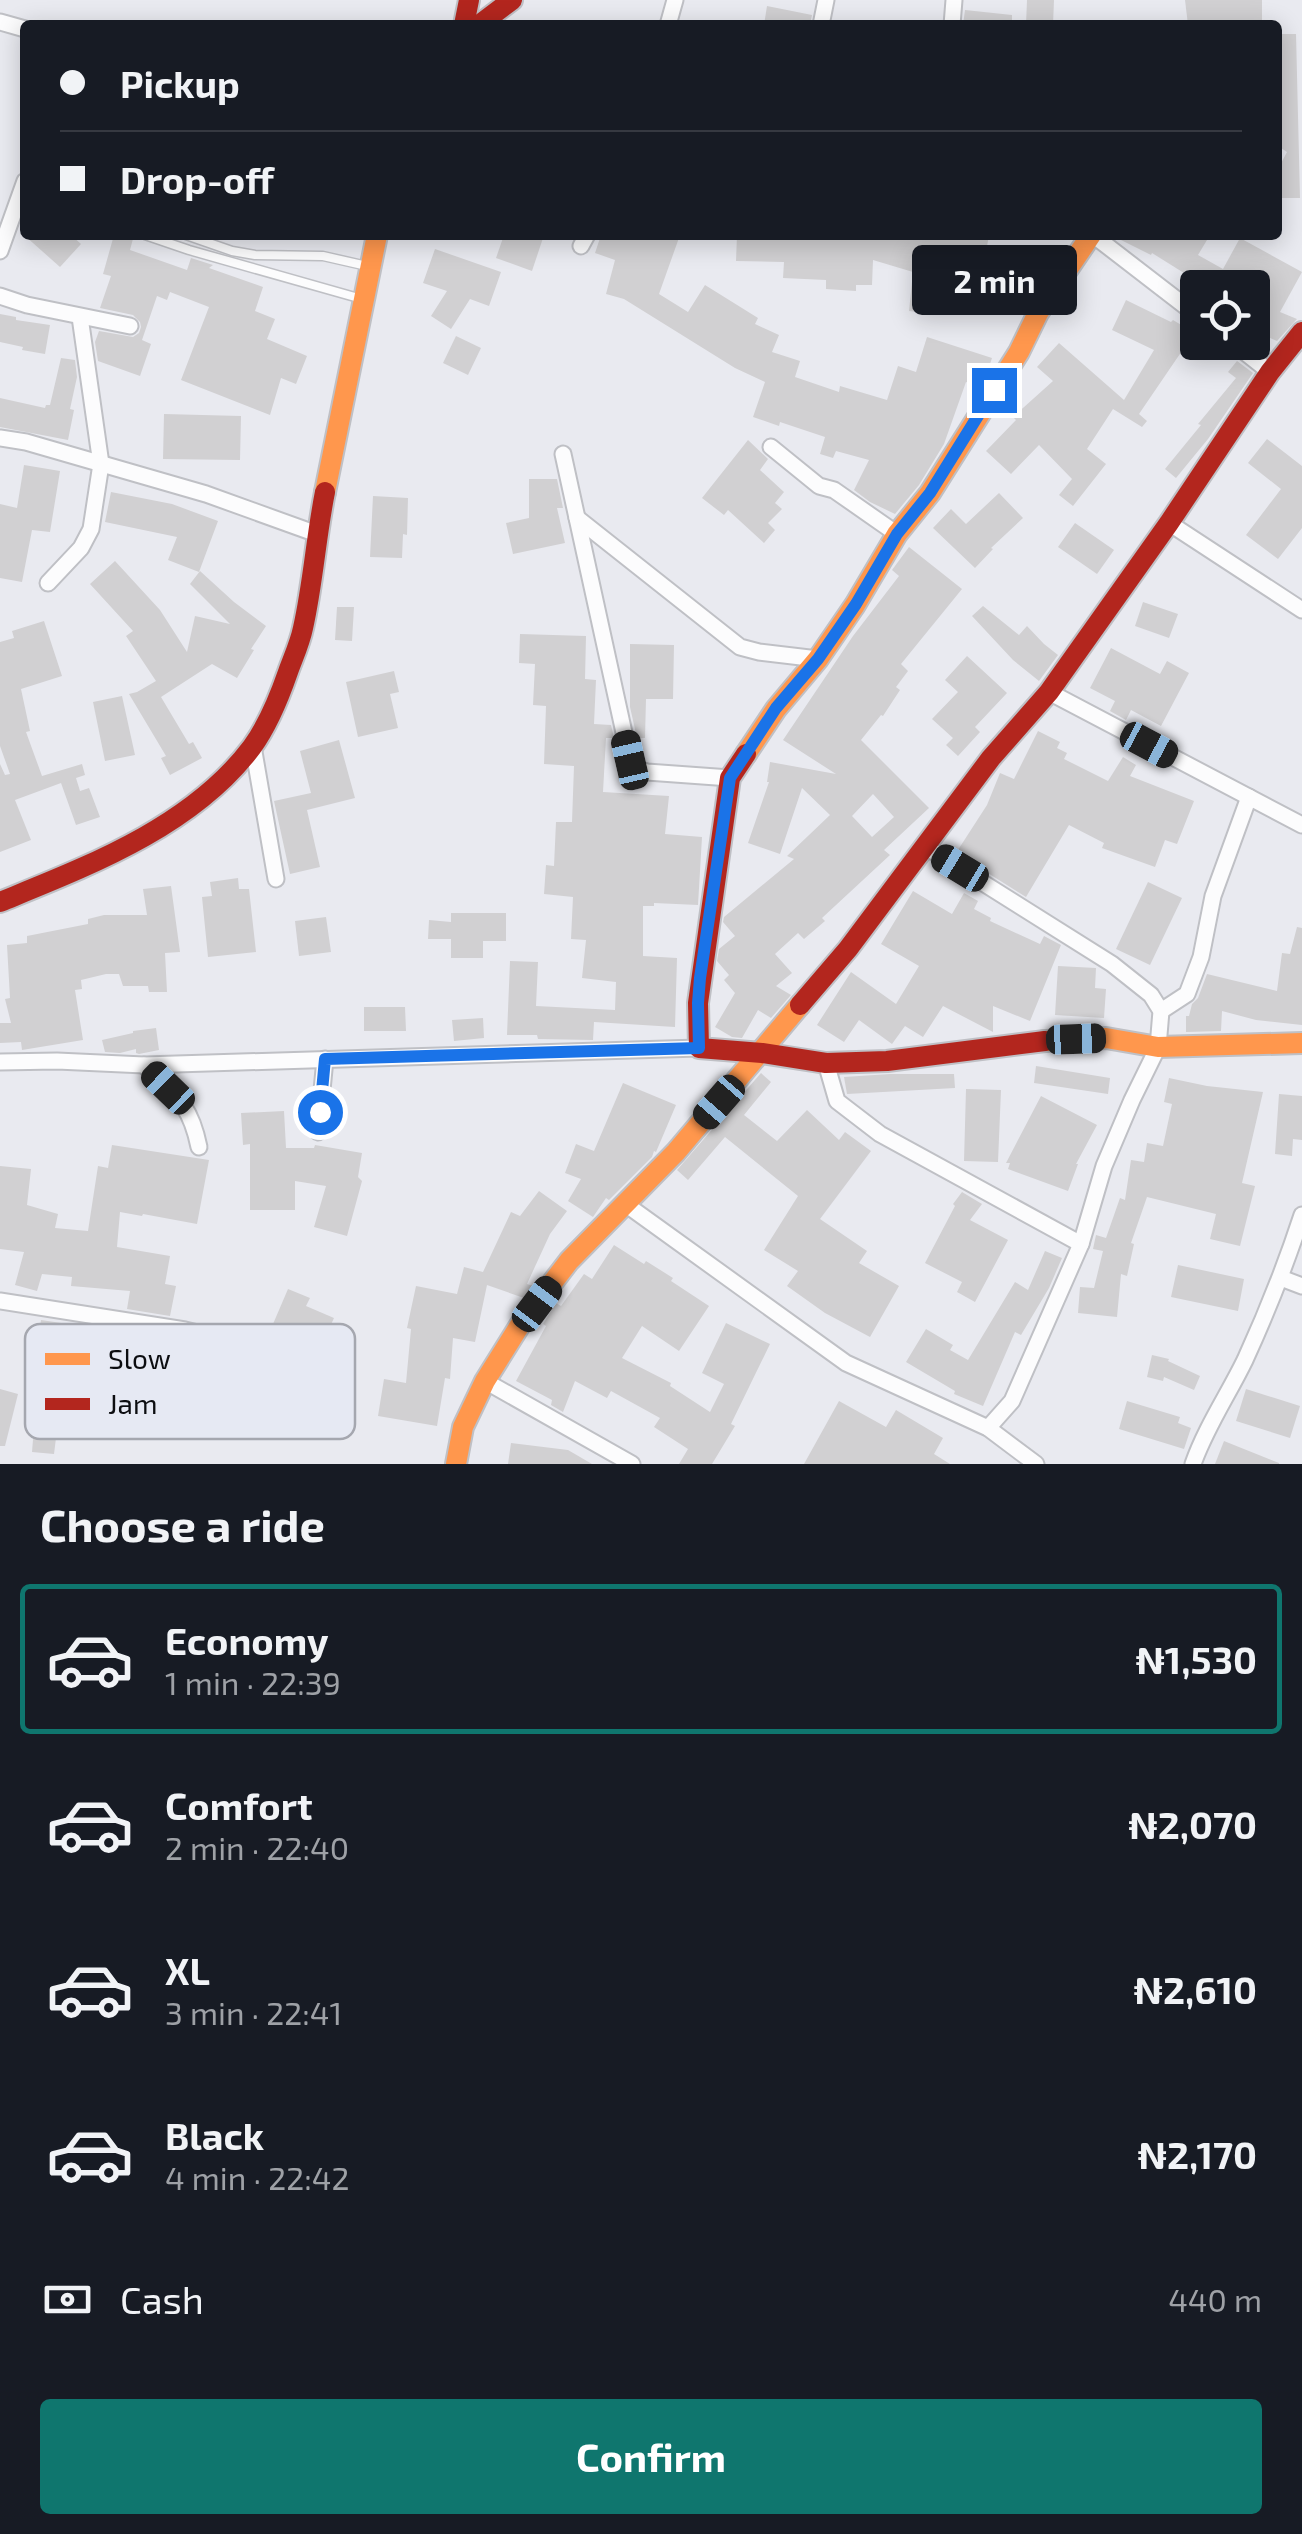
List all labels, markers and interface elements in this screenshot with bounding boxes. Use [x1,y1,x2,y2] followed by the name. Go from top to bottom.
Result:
[120,60,240,106] text: Pickup
[120,156,274,202] text: Drop-off
[912,245,1076,315] callout: 2 min
[954,261,1035,299] text: 2 min
[1180,270,1270,360] map controls
[1180,270,1270,360] button: locate
[972,368,1017,413] route end
[1115,718,1183,772] car
[609,727,651,793] car
[927,840,993,896] car
[1045,1023,1107,1055] car
[136,1056,200,1120] car
[688,1070,750,1134] car
[298,1090,343,1135] route start
[507,1271,567,1337] car
[25,1324,355,1439] legend
[108,1341,171,1375] text: Slow
[108,1386,157,1420] text: Jam
[40,1497,325,1551] text: Choose a ride
[45,1614,135,1704] icon: car
[165,1617,329,1663] text: Economy
[1136,1636,1257,1682] text: ₦1,530
[165,1663,341,1701] text: 1 min · 22:39
[45,1779,135,1869] icon: car
[165,1782,313,1828] text: Comfort
[1128,1801,1257,1847] text: ₦2,070
[165,1828,349,1866] text: 2 min · 22:40
[45,1944,135,2034] icon: car
[165,1947,210,1993] text: XL
[1134,1966,1257,2012] text: ₦2,610
[165,1993,342,2031] text: 3 min · 22:41
[45,2109,135,2199] icon: car
[165,2112,264,2158] text: Black
[1138,2131,1257,2177] text: ₦2,170
[165,2158,349,2196] text: 4 min · 22:42
[40,2272,95,2327] icon: cash
[120,2276,204,2322] text: Cash
[1168,2280,1262,2318] text: 440 m
[40,2399,1262,2514] button: Confirm

